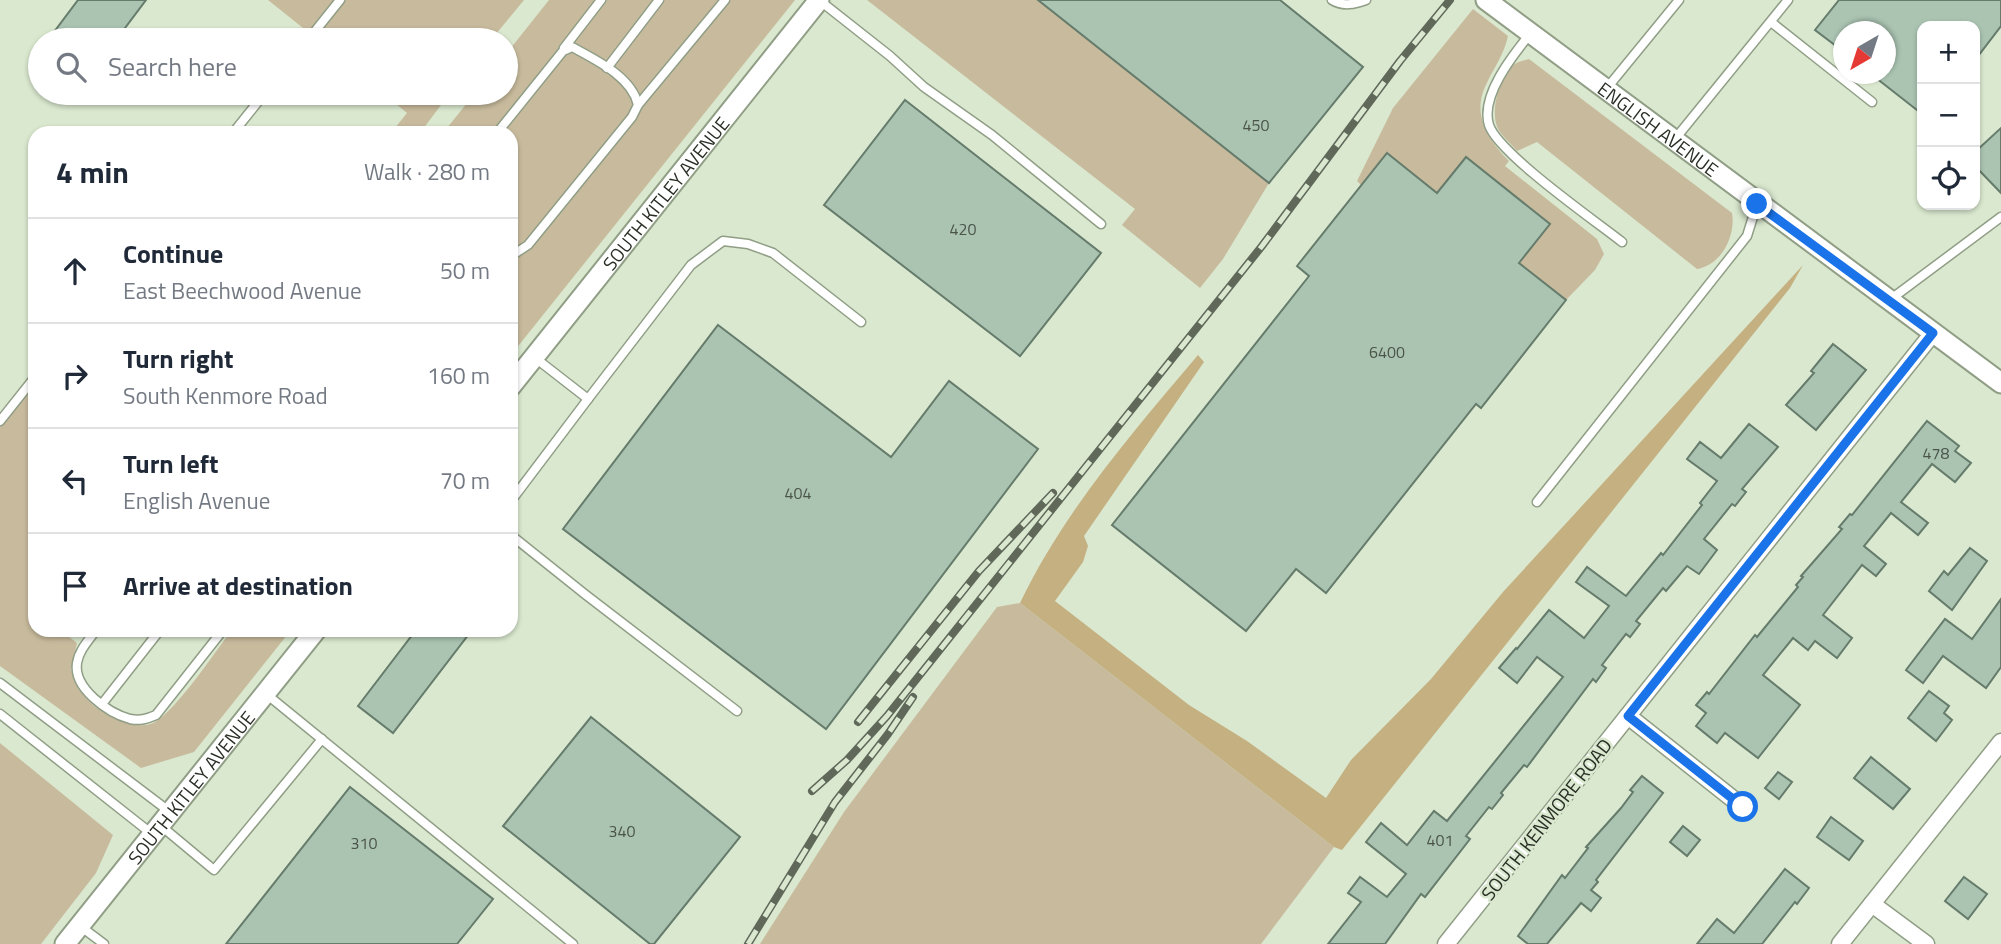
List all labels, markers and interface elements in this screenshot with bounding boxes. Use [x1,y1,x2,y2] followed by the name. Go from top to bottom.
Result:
[1833,21,1896,84] north arrow
[1917,21,1980,210] map controls
[1917,21,1980,84] button: +
[28,28,518,105] search box
[108,47,237,86] text: Search here
[52,48,90,86] icon: search
[1592,74,1725,183] street label: ENGLISH AVENUE
[1917,84,1980,147] button: −
[595,110,736,276] street label: SOUTH KITLEY AVENUE
[1243,113,1269,137] house number: 450
[1917,147,1980,210] button: locate
[56,149,129,195] text: 4 min
[364,154,490,189] text: Walk · 280 m
[1741,188,1772,219] route end
[950,217,976,241] house number: 420
[123,234,223,273] text: Continue
[56,252,94,290] icon: ahead
[440,253,490,288] text: 50 m
[123,273,362,308] text: East Beechwood Avenue
[123,339,234,378] text: Turn right
[1369,340,1405,364] house number: 6400
[56,357,94,395] icon: right
[427,358,490,393] text: 160 m
[123,378,328,413] text: South Kenmore Road
[1923,441,1949,465] house number: 478
[123,444,218,483] text: Turn left
[56,462,94,500] icon: left
[440,463,490,498] text: 70 m
[785,481,811,505] house number: 404
[123,483,270,518] text: English Avenue
[123,566,353,605] text: Arrive at destination
[56,567,94,605] icon: arrive
[120,704,261,870] street label: SOUTH KITLEY AVENUE
[1473,732,1619,906] street label: SOUTH KENMORE ROAD
[1727,791,1758,822] route start
[609,819,635,843] house number: 340
[1427,828,1453,852] house number: 401
[351,831,377,855] house number: 310

